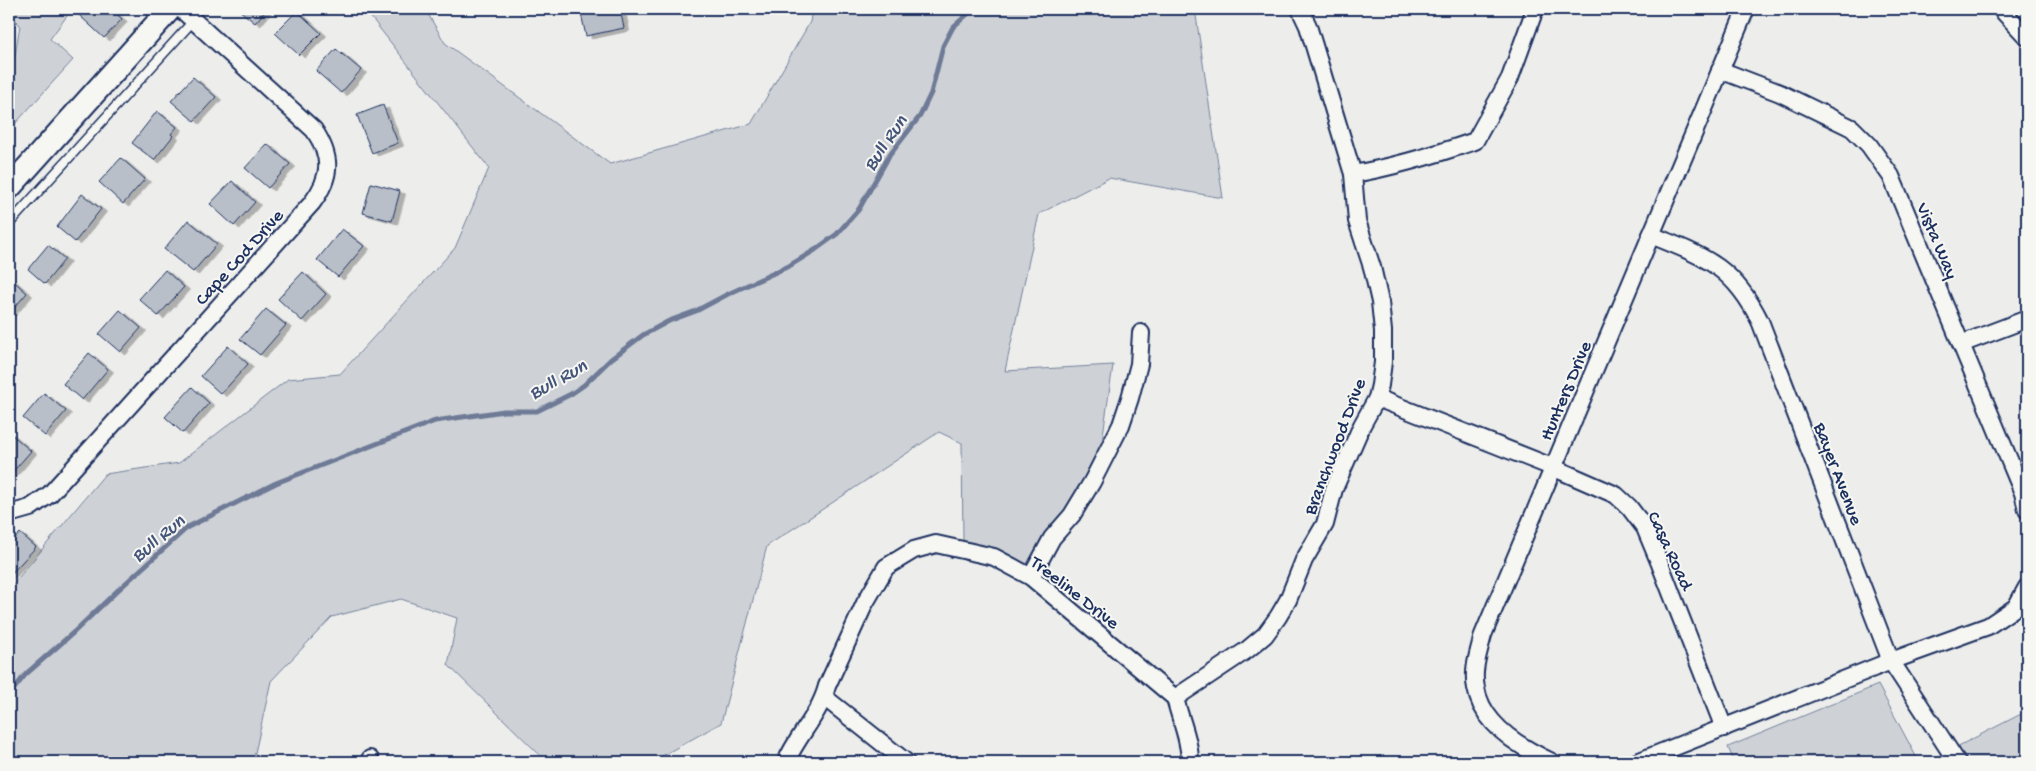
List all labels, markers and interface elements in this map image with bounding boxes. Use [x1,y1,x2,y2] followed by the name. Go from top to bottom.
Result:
[860,111,914,176] water label: Bull Run
[1909,199,1962,284] street label: Vista Way
[191,205,290,311] street label: Cape Cod Drive
[1536,338,1599,445] street label: Hunters Drive
[526,356,592,406] water label: Bull Run
[1299,376,1373,520] street label: Branchwood Drive
[1806,419,1867,529] street label: Bayer Avenue
[1641,508,1698,596] street label: Casa Road
[128,510,191,569] water label: Bull Run
[1024,551,1123,636] street label: Treeline Drive

